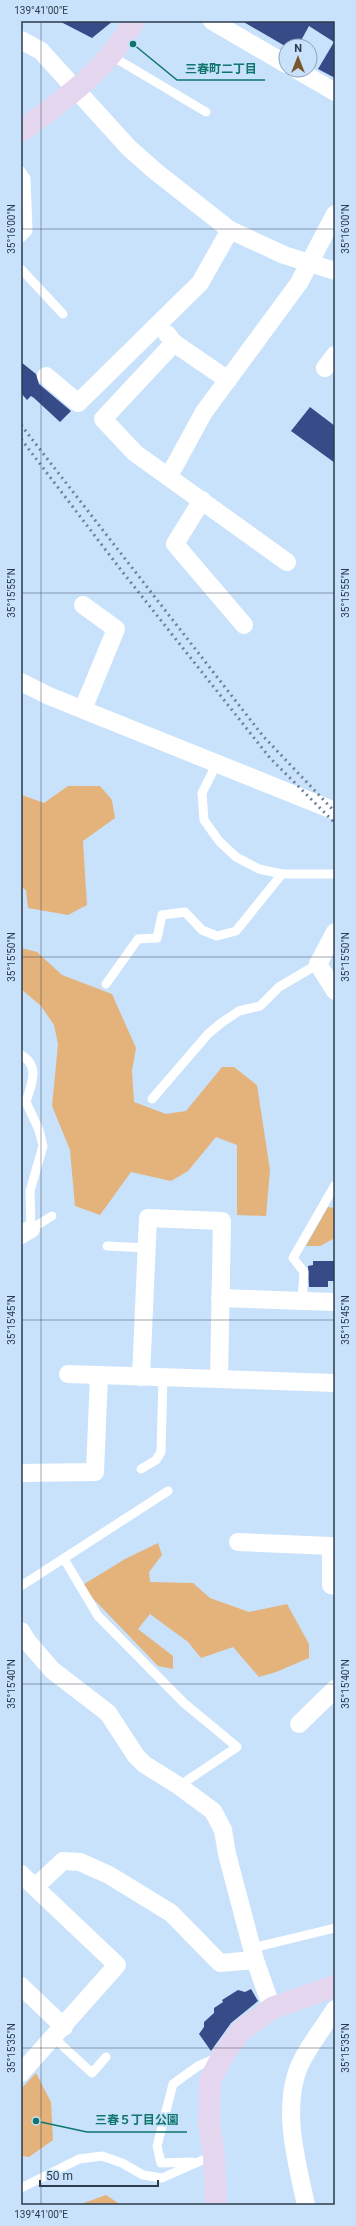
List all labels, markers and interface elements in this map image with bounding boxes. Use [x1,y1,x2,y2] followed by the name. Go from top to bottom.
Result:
[14,5,68,16] text: 139°41'00"E
[278,38,318,78] north arrow
[294,42,302,55] text: N
[177,56,265,80] callout: 三春町二丁目
[185,62,257,76] text: 三春町二丁目
[6,204,17,254] text: 35°16'00"N
[340,204,351,254] text: 35°16'00"N
[6,568,17,618] text: 35°15'55"N
[340,568,351,618] text: 35°15'55"N
[6,932,17,982] text: 35°15'50"N
[340,932,351,982] text: 35°15'50"N
[6,1295,17,1345] text: 35°15'45"N
[340,1295,351,1345] text: 35°15'45"N
[6,1659,17,1709] text: 35°15'40"N
[340,1659,351,1709] text: 35°15'40"N
[6,2023,17,2073] text: 35°15'35"N
[340,2023,351,2073] text: 35°15'35"N
[87,2108,187,2132] callout: 三春５丁目公園
[95,2113,179,2127] text: 三春５丁目公園
[40,2162,158,2188] scale bar
[46,2169,73,2183] text: 50 m
[14,2209,68,2220] text: 139°41'00"E

